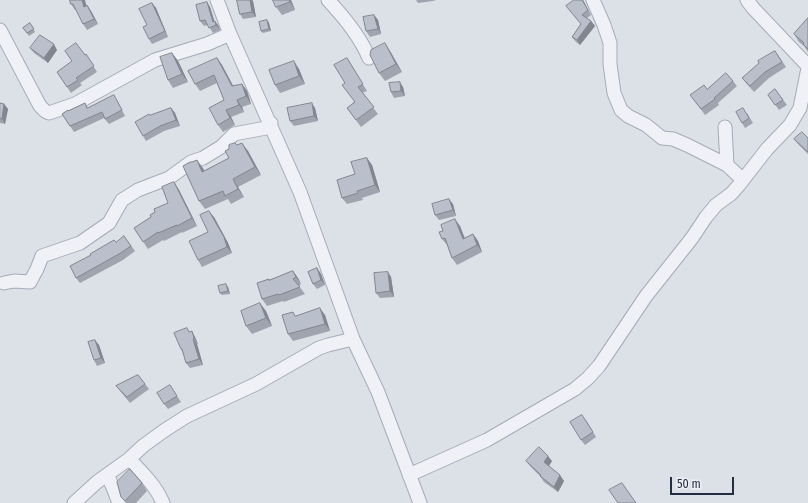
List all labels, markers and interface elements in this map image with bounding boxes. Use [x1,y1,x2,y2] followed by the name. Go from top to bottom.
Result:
[672,469,736,495] scale bar
[677,477,701,491] text: 50 m

